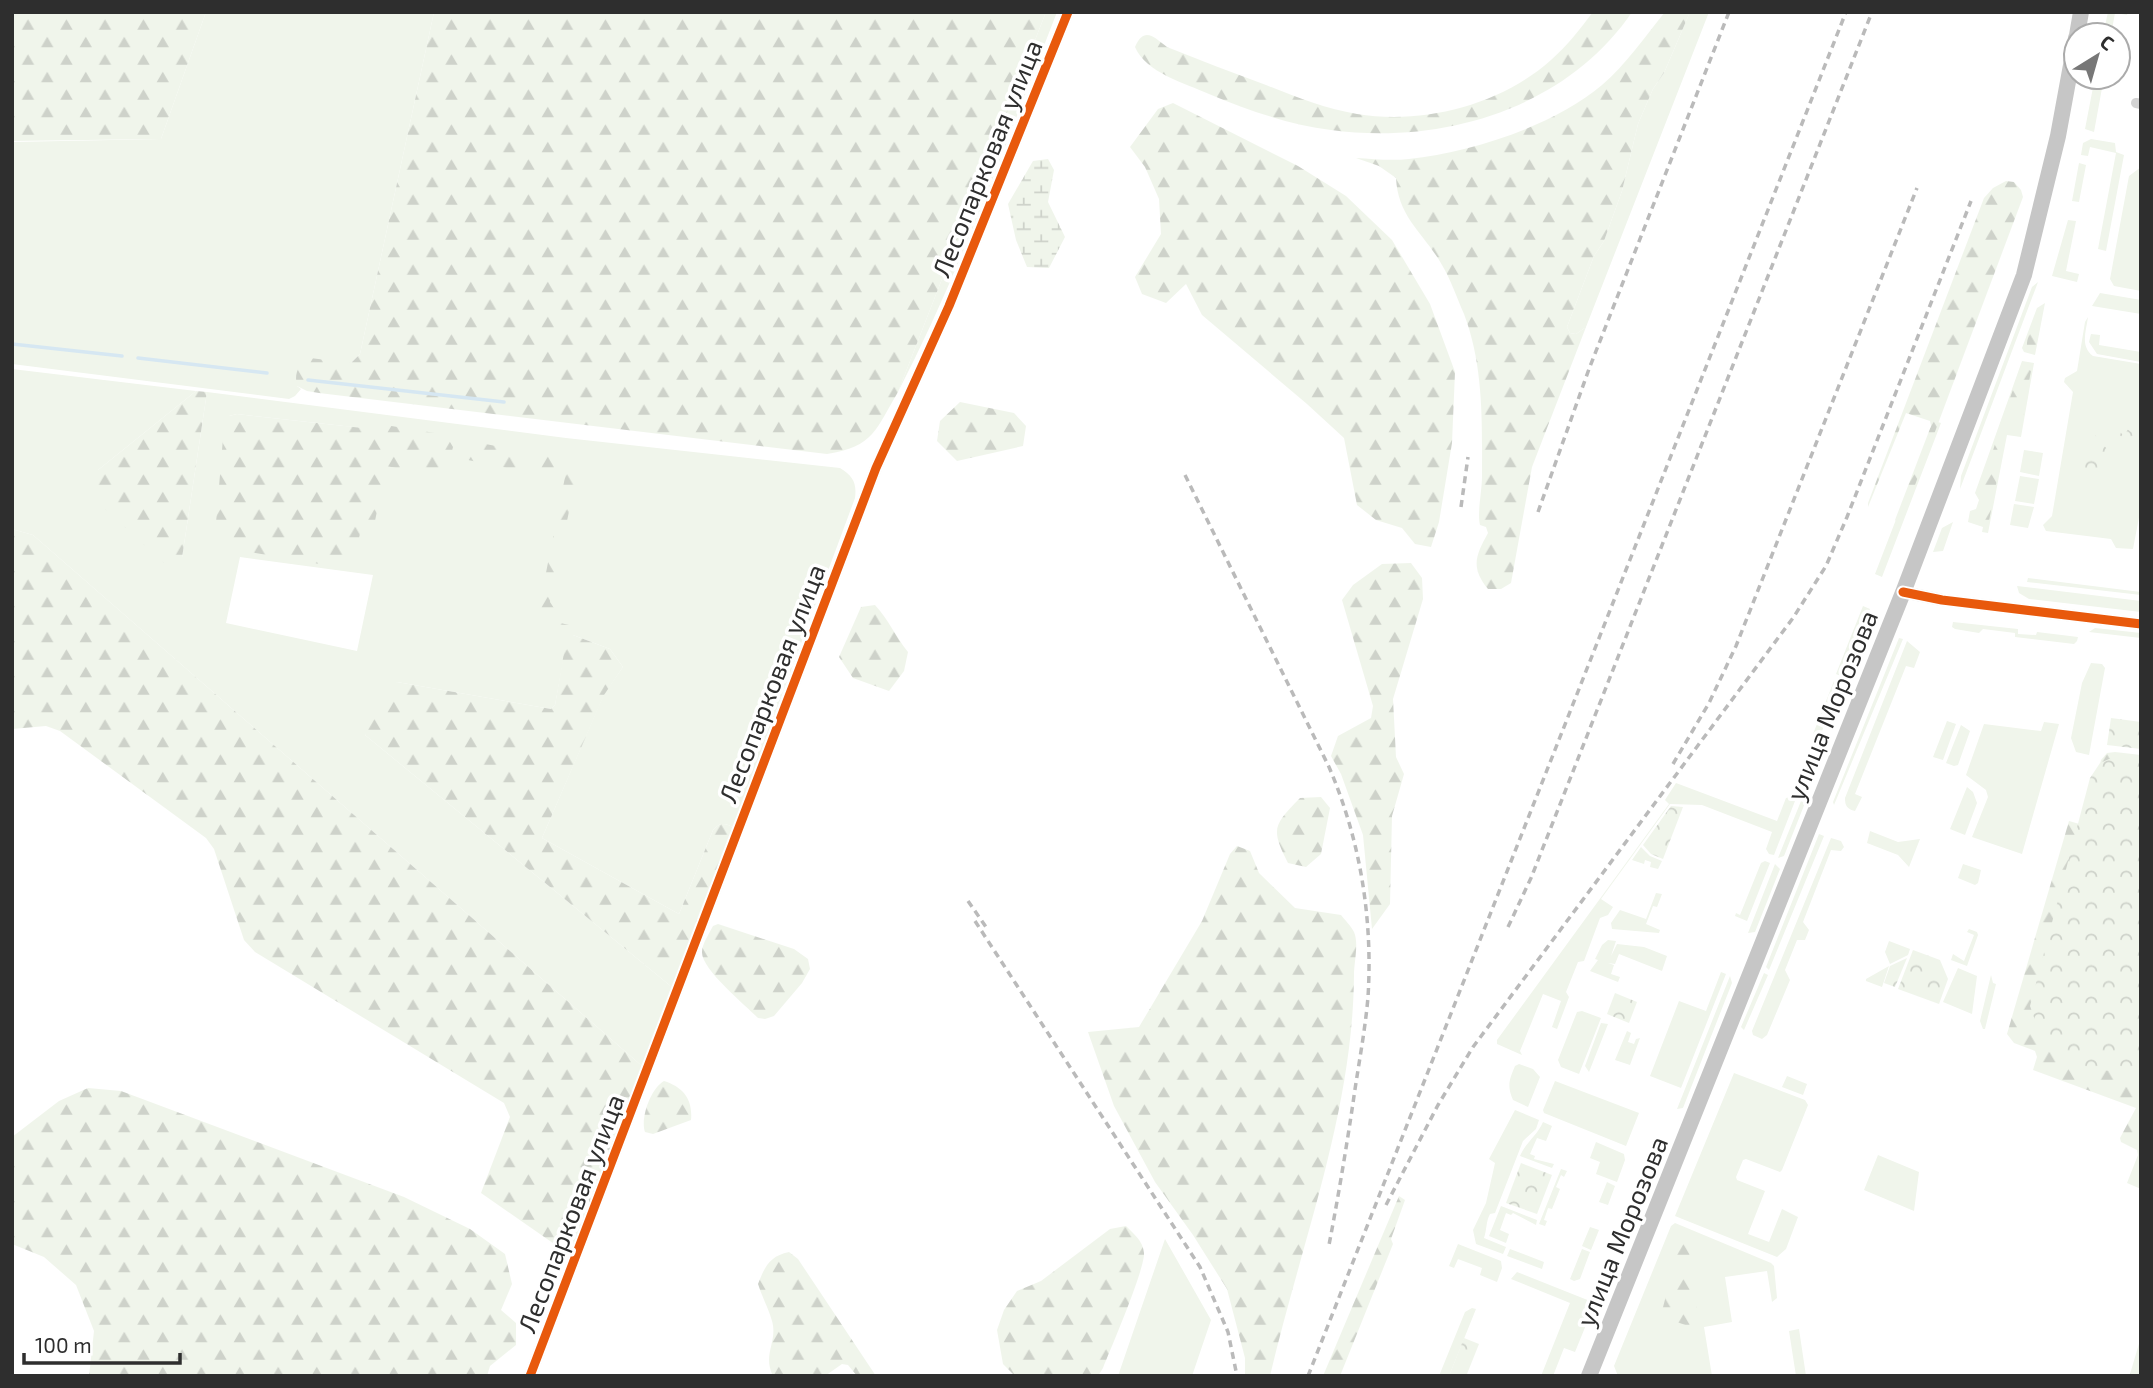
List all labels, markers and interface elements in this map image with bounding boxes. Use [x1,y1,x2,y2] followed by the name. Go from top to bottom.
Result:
[2062,21,2132,91] north arrow
[2096,29,2119,55] text: С
[924,35,1049,281] street label: Лесопарковая улица
[711,559,832,807] street label: Лесопарковая улица
[1779,605,1884,805] street label: улица Морозова
[510,1089,631,1337] street label: Лесопарковая улица
[1569,1131,1674,1331] street label: улица Морозова
[24,1322,180,1366] scale bar
[35,1332,92,1357] text: 100 m

